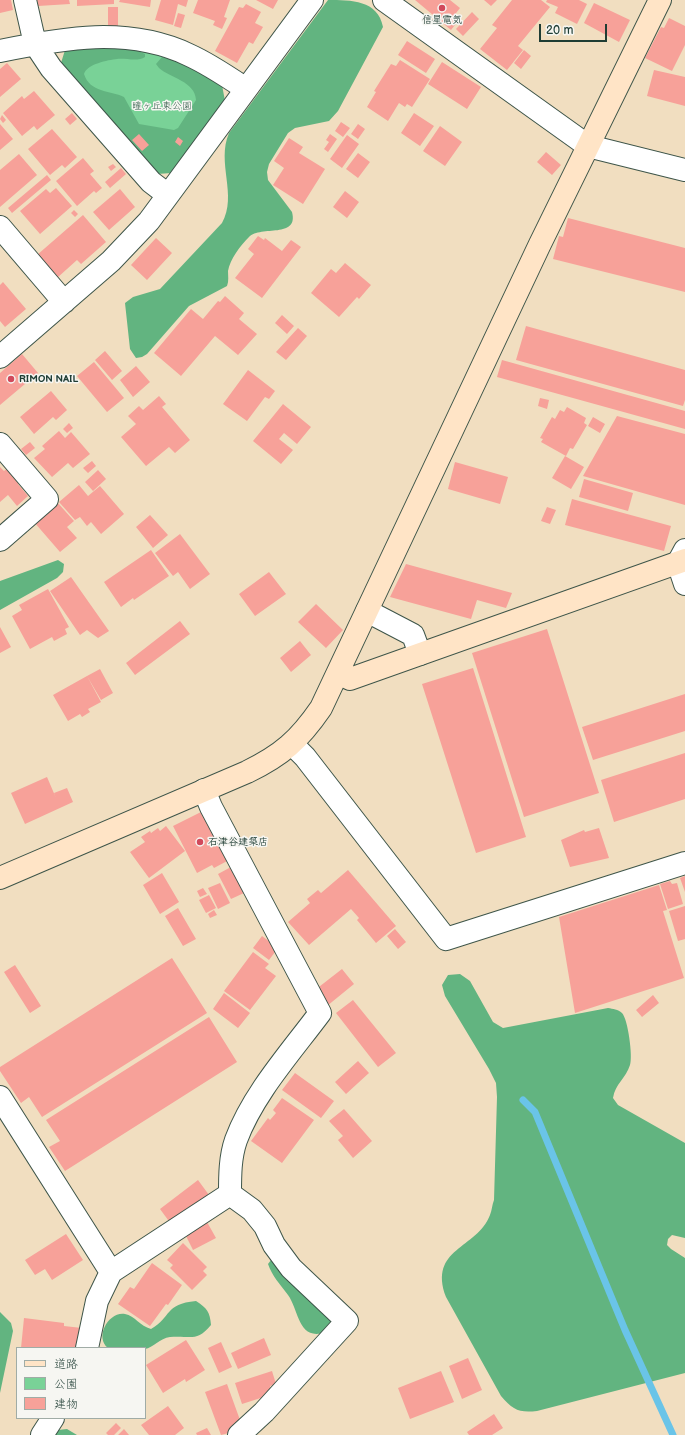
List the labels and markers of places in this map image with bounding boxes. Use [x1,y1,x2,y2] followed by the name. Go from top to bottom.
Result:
[437,3,447,13] marker: 信星電気
[422,14,462,26] place label: 信星電気
[19,373,78,385] place label: RIMON NAIL
[6,374,16,384] marker: RIMON NAIL
[208,836,268,848] place label: 石津谷建築店
[195,837,205,847] marker: 石津谷建築店

